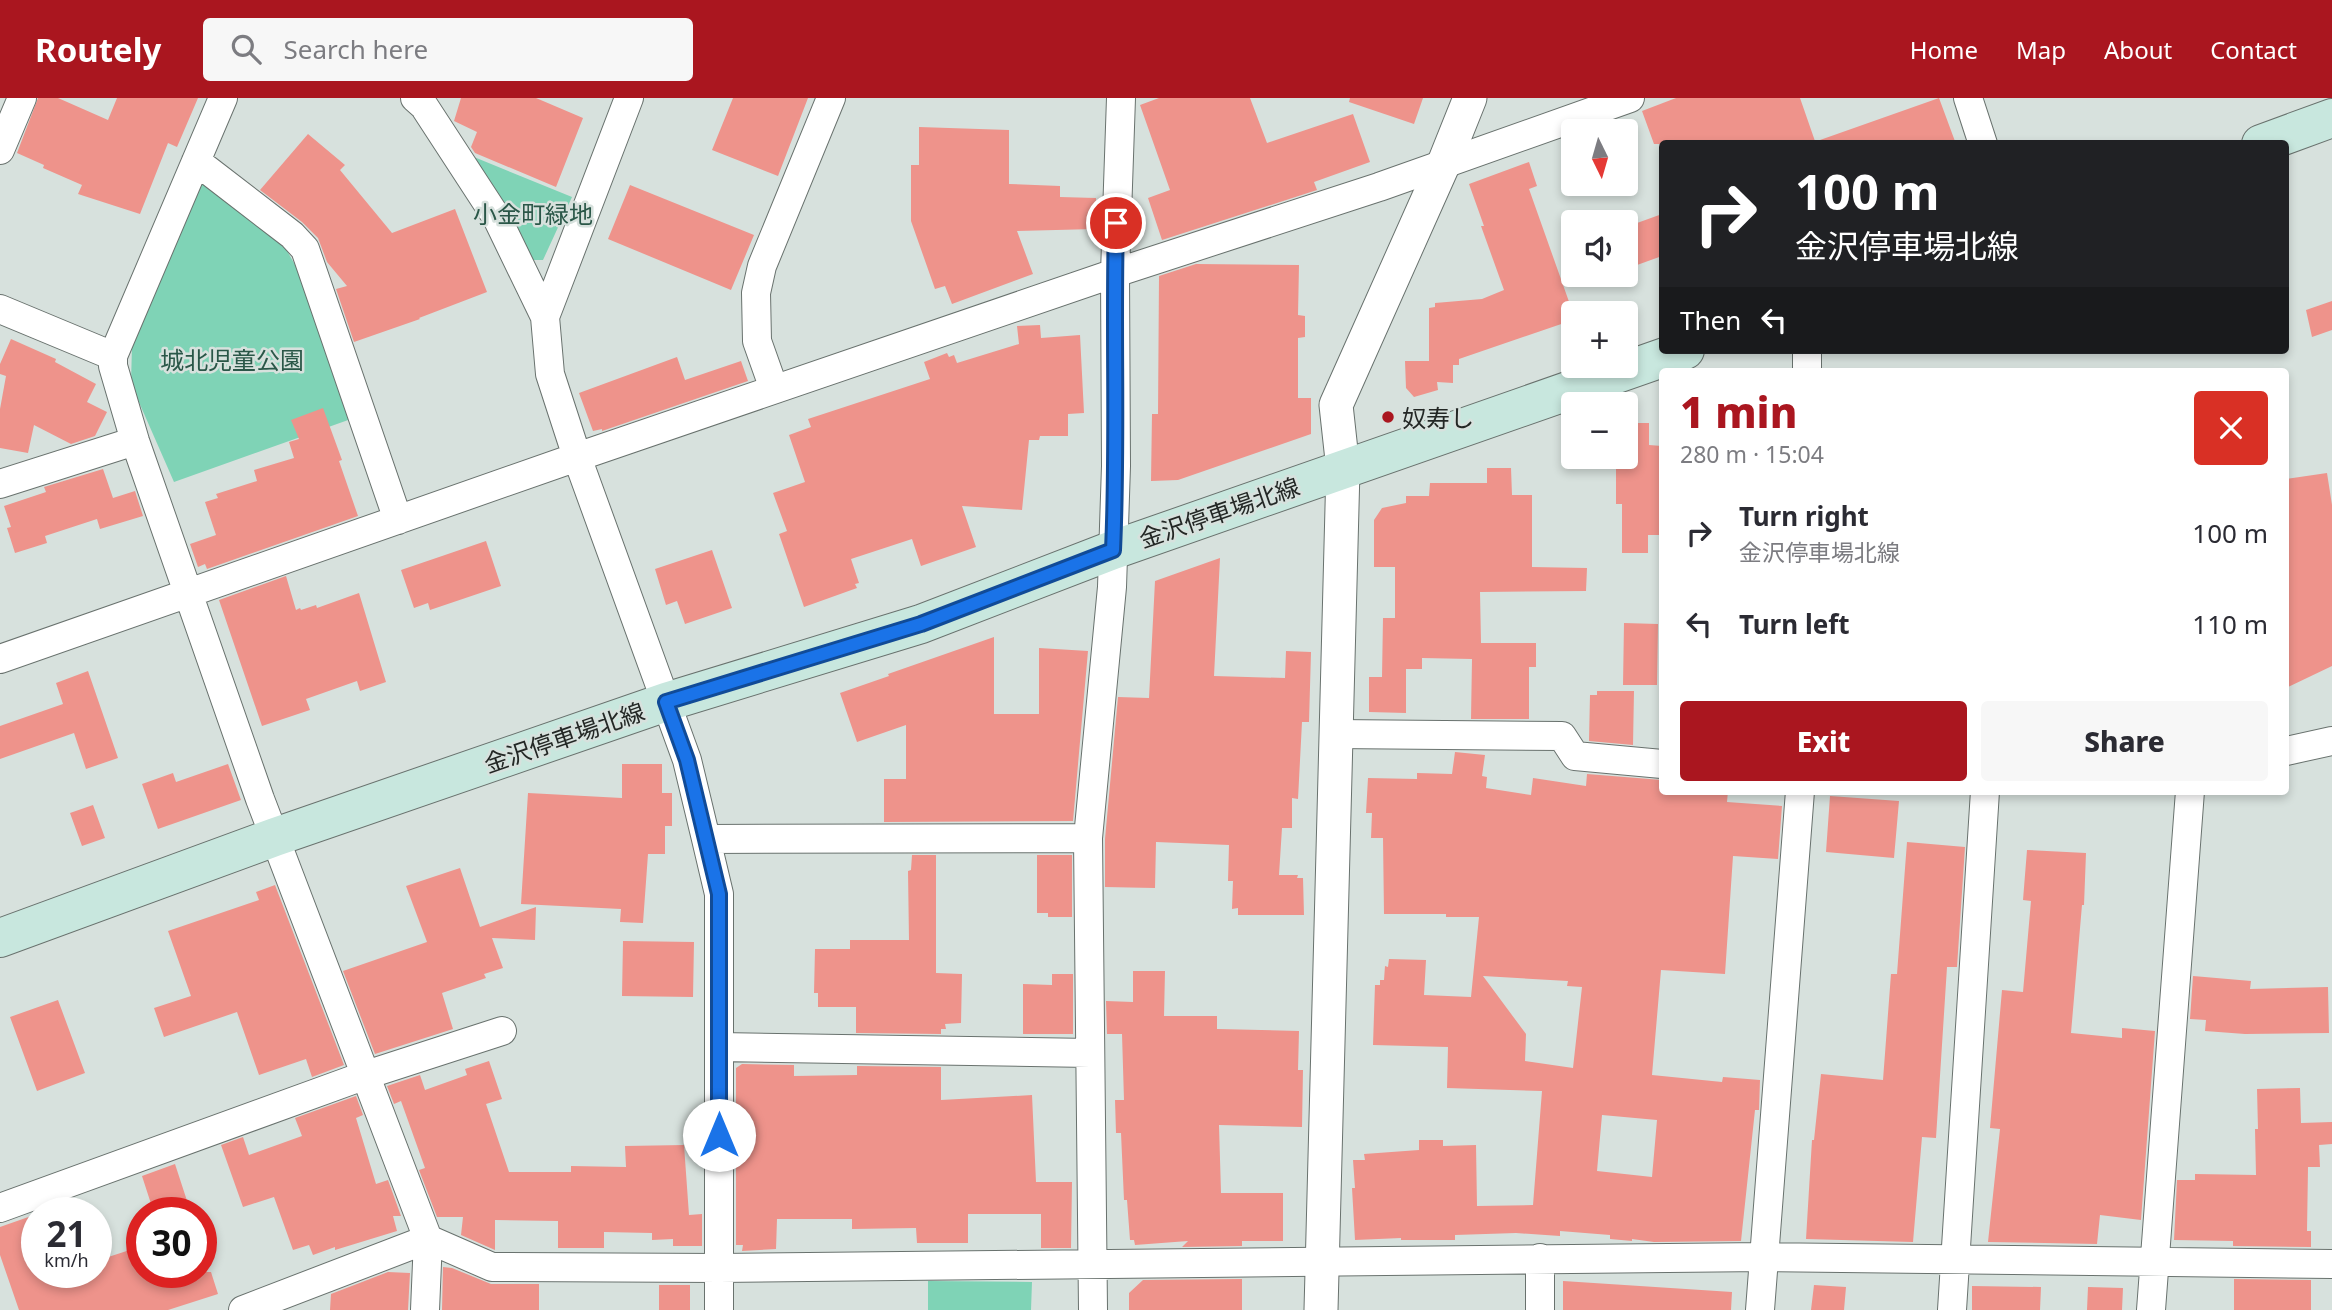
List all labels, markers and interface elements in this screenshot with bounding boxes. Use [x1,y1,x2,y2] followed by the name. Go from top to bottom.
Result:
[203,18,693,81] search box
[35,27,161,72] text: Routely
[227,30,265,68] icon: search
[283,31,428,67] text: Search here
[1910,33,1978,66] text: Home
[2016,33,2066,66] text: Map
[2104,33,2172,66] text: About
[2210,33,2297,66] text: Contact
[1561,119,1638,196] north arrow
[1561,119,1638,469] map controls
[1795,158,1940,224] text: 100 m
[1680,168,1771,259] icon: right
[1086,193,1146,253] pin
[473,197,593,230] park label: 小金町緑地
[1097,204,1135,242] icon: arrive
[1561,210,1638,287] button: sound
[1795,224,2019,267] text: 金沢停車場北線
[1561,301,1638,378] button: +
[1755,301,1793,339] icon: left
[1680,302,1741,338] text: Then
[160,343,304,376] park label: 城北児童公園
[1680,383,1797,440] text: 1 min
[2194,391,2268,465] button: close
[1561,392,1638,469] button: −
[1402,401,1474,434] place label: 奴寿し
[1380,409,1396,425] marker: 奴寿し
[1680,438,1824,470] text: 280 m · 15:04
[1134,469,1304,555] street label: 金沢停車場北線
[1739,498,1869,534] text: Turn right
[1680,514,1718,552] icon: right
[2192,515,2268,551] text: 100 m
[1739,536,1900,568] text: 金沢停車場北線
[1680,605,1718,643] icon: left
[1739,606,1850,642] text: Turn left
[2192,606,2268,642] text: 110 m
[479,694,649,780] street label: 金沢停車場北線
[1680,701,1967,781] button: Exit
[1981,701,2268,781] button: Share
[682,1098,756,1172] position arrow
[126,1197,217,1288] speed limit sign: 30
[46,1210,87,1257] text: 21
[44,1248,89,1272] text: km/h

